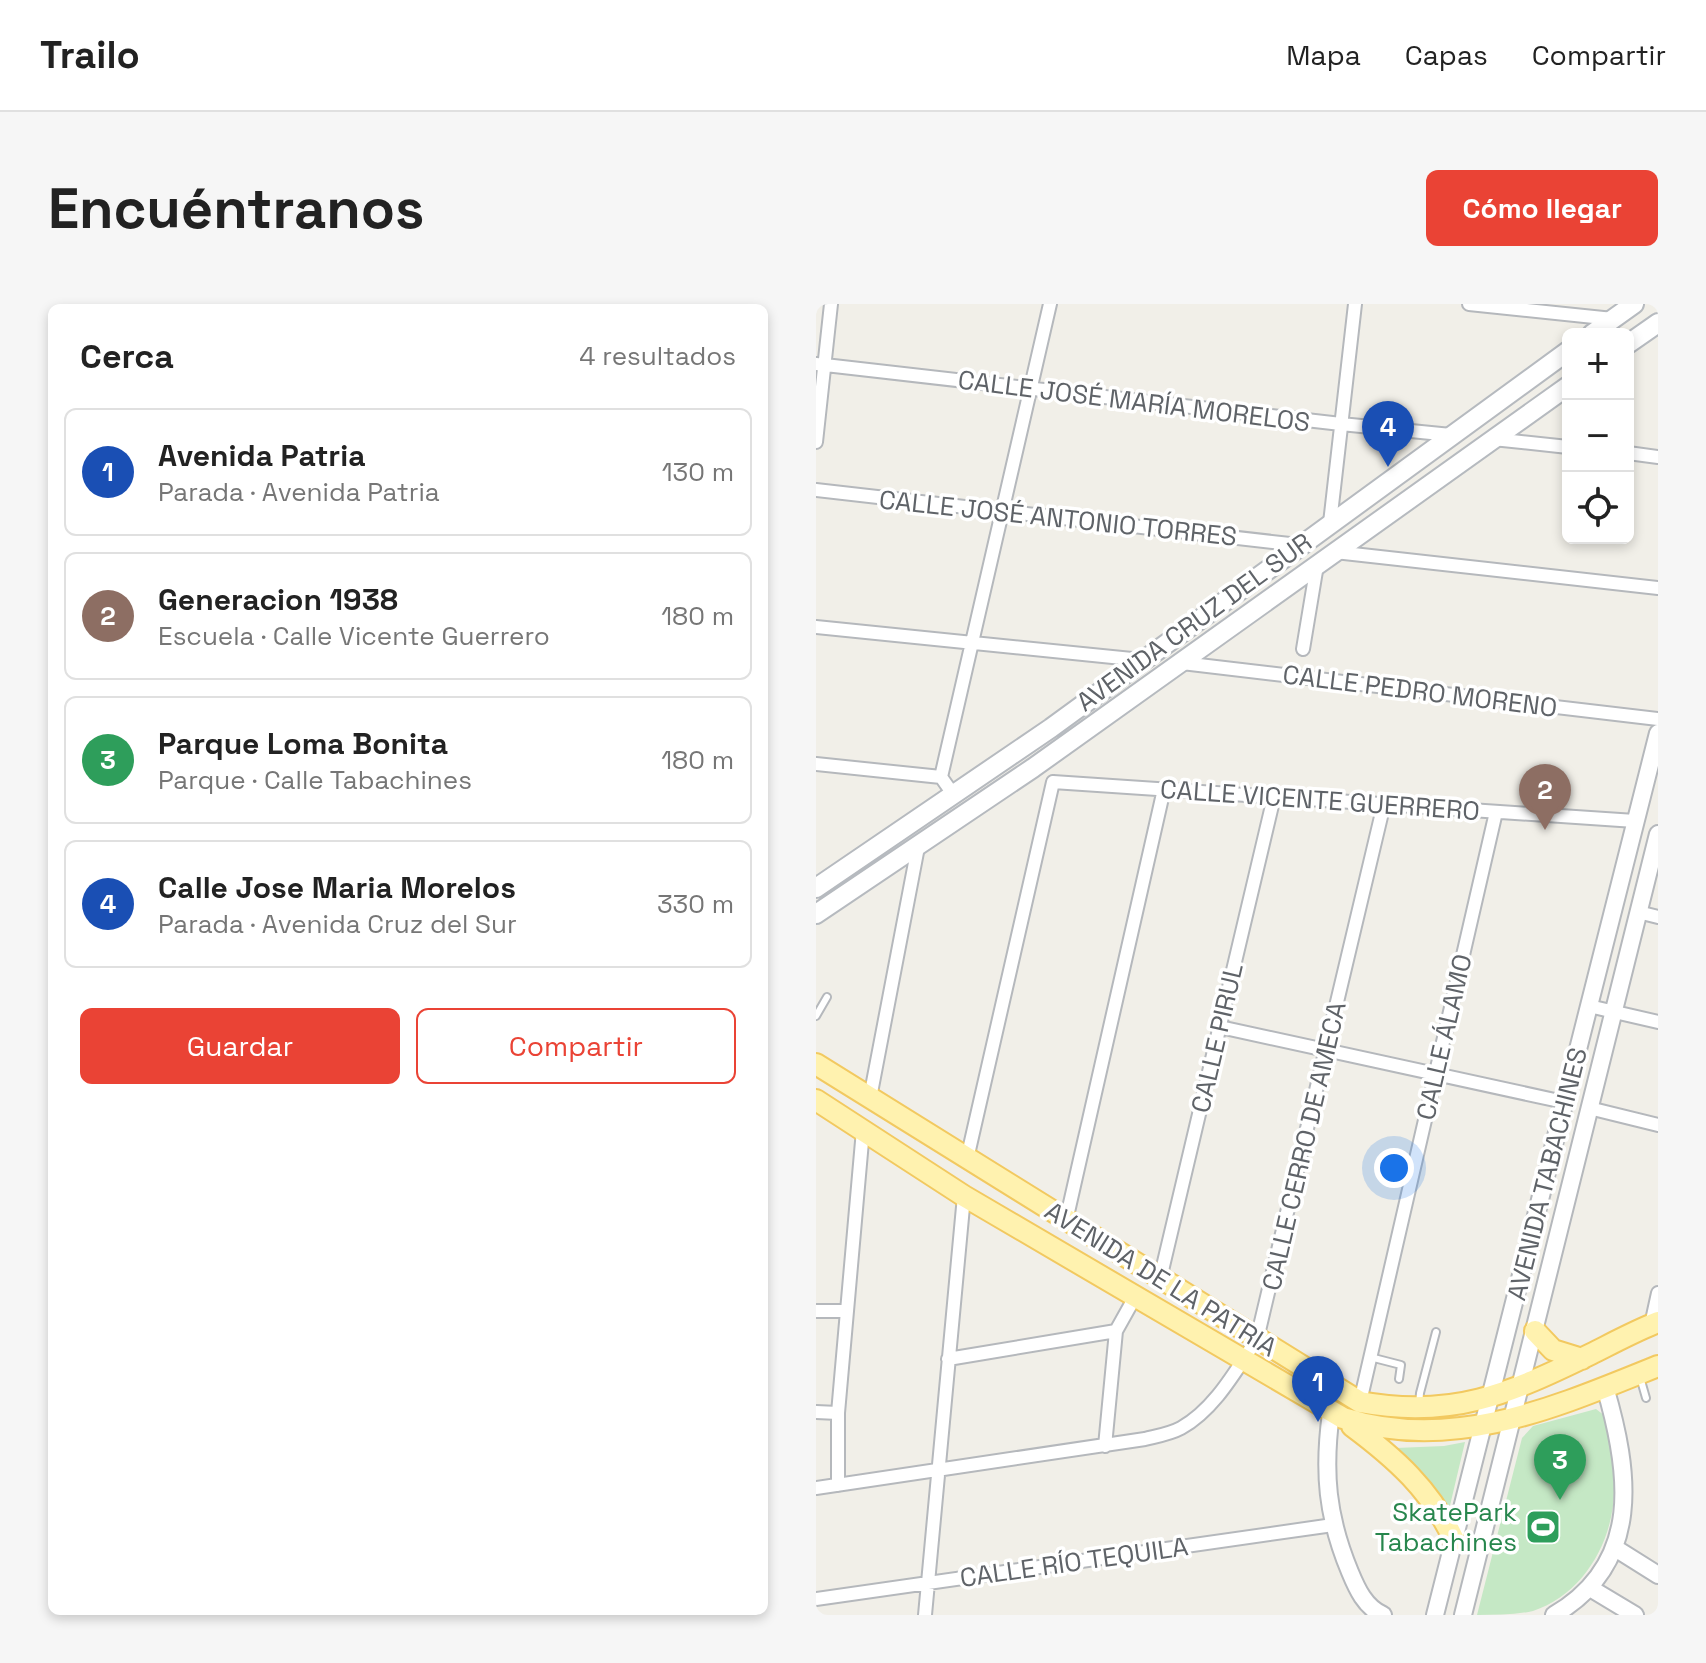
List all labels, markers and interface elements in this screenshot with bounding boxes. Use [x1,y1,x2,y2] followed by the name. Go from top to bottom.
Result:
[40,31,140,79] text: Trailo
[1286,37,1361,73] text: Mapa
[1405,37,1488,73] text: Capas
[1532,37,1666,73] text: Compartir
[1426,170,1658,246] button: Cómo llegar
[48,173,424,244] text: Encuéntranos
[1562,328,1634,544] map controls
[1562,328,1634,400] button: +
[80,335,174,378] text: Cerca
[579,339,736,373] text: 4 resultados
[956,363,1312,439] street label: CALLE JOSÉ MARÍA MORELOS
[1562,400,1634,472] button: −
[1362,401,1414,467] pin: 4
[158,436,366,475] text: Avenida Patria
[102,455,114,489] text: 1
[662,455,734,489] text: 130 m
[1562,472,1634,544] button: locate
[158,475,440,509] text: Parada · Avenida Patria
[877,482,1239,554] street label: CALLE JOSÉ ANTONIO TORRES
[1070,525,1318,719] street label: AVENIDA CRUZ DEL SUR
[158,580,398,619] text: Generacion 1938
[100,599,116,633] text: 2
[661,599,734,633] text: 180 m
[158,619,550,653] text: Escuela · Calle Vicente Guerrero
[1281,657,1559,725] street label: CALLE PEDRO MORENO
[158,724,448,763] text: Parque Loma Bonita
[100,743,116,777] text: 3
[661,743,734,777] text: 180 m
[158,763,472,797] text: Parque · Calle Tabachines
[1519,764,1571,830] pin: 2
[1159,772,1481,828] street label: CALLE VICENTE GUERRERO
[158,868,516,907] text: Calle Jose Maria Morelos
[100,887,116,921] text: 4
[657,887,734,921] text: 330 m
[158,907,517,941] text: Parada · Avenida Cruz del Sur
[1408,951,1480,1123] street label: CALLE ÁLAMO
[1183,960,1251,1116] street label: CALLE PIRUL
[1254,998,1354,1294] street label: CALLE CERRO DE AMECA
[80,1008,400,1084] button: Guardar
[416,1008,736,1084] button: Compartir
[1499,1044,1595,1304] street label: AVENIDA TABACHINES
[1374,1148,1414,1188] your location
[1039,1194,1283,1364] street label: AVENIDA DE LA PATRIA
[1292,1356,1344,1422] pin: 1
[1534,1434,1586,1500] pin: 3
[1375,1495,1517,1559] place label: SkatePark Tabachines
[1524,1508,1562,1546] sports icon: SkatePark Tabachines
[958,1529,1190,1595] street label: CALLE RÍO TEQUILA

